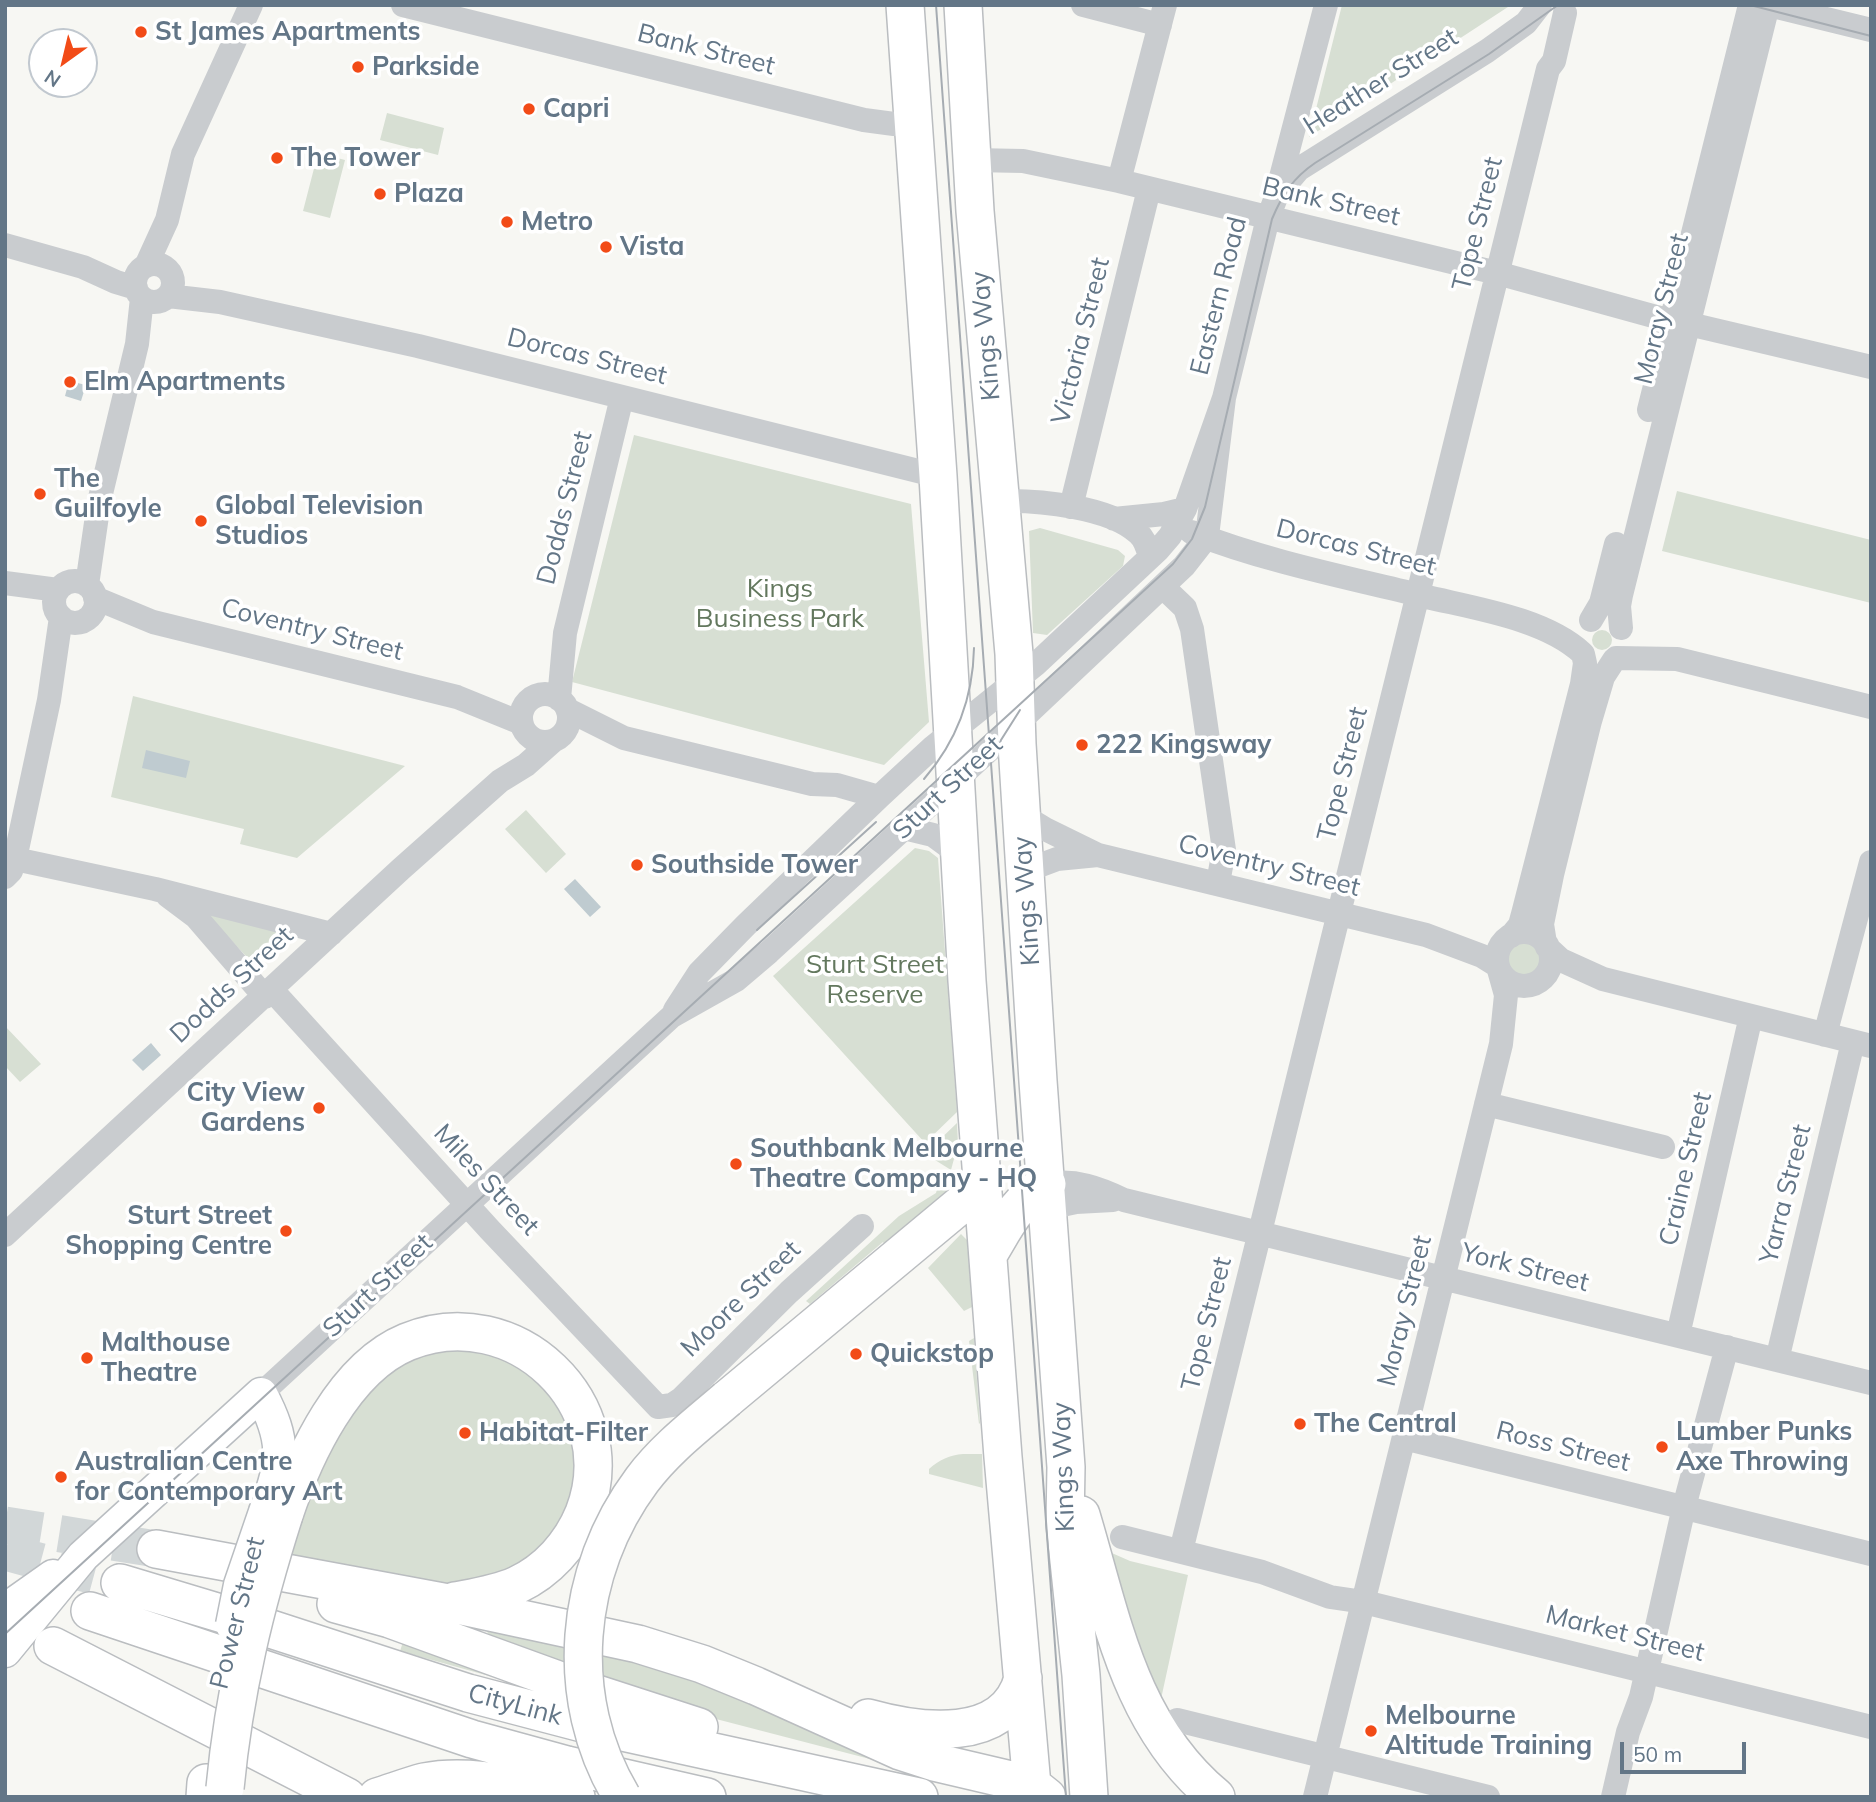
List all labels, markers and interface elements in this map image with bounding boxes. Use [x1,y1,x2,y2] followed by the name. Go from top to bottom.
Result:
[155,16,421,48] place label: St James Apartments
[634,18,778,82] street label: Bank Street
[1298,22,1464,142] street label: Heather Street
[133,24,149,40] marker: St James Apartments
[28,28,98,98] north arrow
[372,51,479,83] place label: Parkside
[350,59,366,75] marker: Parkside
[40,65,65,93] text: N
[543,93,610,125] place label: Capri
[521,101,537,117] marker: Capri
[291,142,421,174] place label: The Tower
[269,150,285,166] marker: The Tower
[1446,154,1510,294] street label: Tope Street
[1259,171,1403,233] street label: Bank Street
[394,178,464,210] place label: Plaza
[372,186,388,202] marker: Plaza
[521,206,593,238] place label: Metro
[499,214,515,230] marker: Metro
[1184,214,1254,378] street label: Eastern Road
[1628,230,1696,388] street label: Moray Street
[620,231,684,263] place label: Vista
[598,239,614,255] marker: Vista
[1045,254,1117,428] street label: Victoria Street
[965,270,1007,402] street label: Kings Way
[504,322,670,392] street label: Dorcas Street
[84,366,285,398] place label: Elm Apartments
[62,374,78,390] marker: Elm Apartments
[531,428,599,588] street label: Dodds Street
[54,463,162,524] place label: The Guilfoyle
[32,486,48,502] marker: The Guilfoyle
[215,490,424,552] place label: Global Television Studios
[193,513,209,529] marker: Global Television Studios
[1273,513,1439,583] street label: Dorcas Street
[696,573,864,634] park label: Kings Business Park
[218,592,406,668] street label: Coventry Street
[1311,704,1375,844] street label: Tope Street
[887,729,1009,847] street label: Sturt Street
[1096,729,1271,761] place label: 222 Kingsway
[1074,737,1090,753] marker: 222 Kingsway
[1175,828,1363,904] street label: Coventry Street
[1007,835,1047,967] street label: Kings Way
[651,849,858,881] place label: Southside Tower
[629,857,645,873] marker: Southside Tower
[164,920,300,1050] street label: Dodds Street
[806,949,944,1010] park label: Sturt Street Reserve
[187,1077,305,1138] place label: City View Gardens
[1653,1089,1719,1249] street label: Craine Street
[311,1100,327,1116] marker: City View Gardens
[427,1118,545,1242] street label: Miles Street
[1754,1121,1818,1267] street label: Yarra Street
[750,1133,1037,1194] place label: Southbank Melbourne Theatre Company - HQ
[728,1156,744,1172] marker: Southbank Melbourne Theatre Company - HQ
[65,1200,272,1262] place label: Sturt Street Shopping Centre
[278,1223,294,1239] marker: Sturt Street Shopping Centre
[317,1227,439,1345] street label: Sturt Street
[1371,1232,1439,1390] street label: Moray Street
[675,1234,807,1364] street label: Moore Street
[1458,1237,1592,1299] street label: York Street
[1175,1254,1239,1394] street label: Tope Street
[101,1327,230,1388] place label: Malthouse Theatre
[870,1338,994,1370] place label: Quickstop
[848,1346,864,1362] marker: Quickstop
[79,1350,95,1366] marker: Malthouse Theatre
[1046,1402,1082,1532] street label: Kings Way
[1314,1408,1457,1440] place label: The Central
[1493,1415,1633,1479] street label: Ross Street
[1292,1416,1308,1432] marker: The Central
[1676,1416,1852,1478] place label: Lumber Punks Axe Throwing
[479,1417,648,1449] place label: Habitat-Filter
[457,1425,473,1441] marker: Habitat-Filter
[1654,1439,1670,1455] marker: Lumber Punks Axe Throwing
[75,1446,343,1508] place label: Australian Centre for Contemporary Art
[53,1469,69,1485] marker: Australian Centre for Contemporary Art
[204,1534,272,1692] street label: Power Street
[1542,1599,1708,1669] street label: Market Street
[465,1678,565,1732] street label: CityLink
[1385,1700,1592,1762] place label: Melbourne Altitude Training
[1363,1723,1379,1739] marker: Melbourne Altitude Training
[1624,1728,1750,1772] scale bar
[1633,1741,1682,1767] text: 50 m

